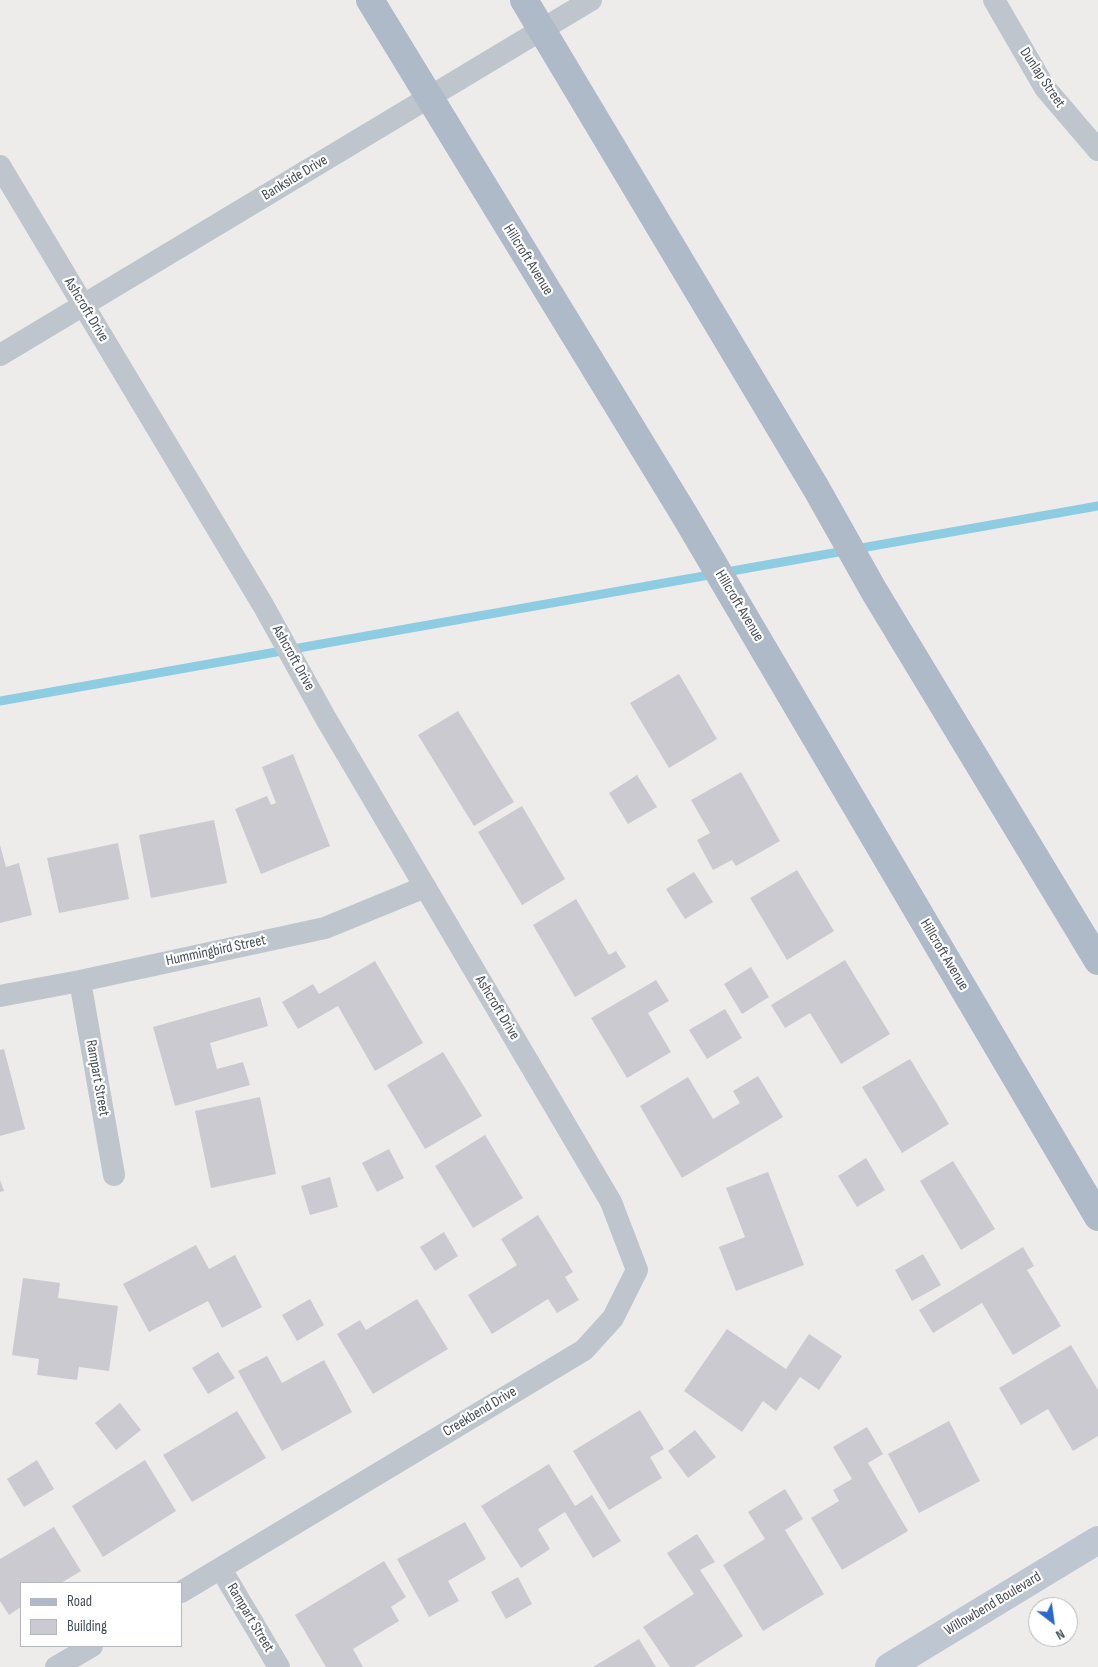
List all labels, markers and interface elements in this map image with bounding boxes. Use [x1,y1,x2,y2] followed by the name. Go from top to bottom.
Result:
[1015,44,1069,112] street label: Dunlap Street
[259,151,331,205] street label: Bankside Drive
[499,221,557,299] street label: Hillcroft Avenue
[60,275,112,345] street label: Ashcroft Drive
[711,567,767,645] street label: Hillcroft Avenue
[268,622,318,694] street label: Ashcroft Drive
[916,916,972,994] street label: Hillcroft Avenue
[164,932,268,970] street label: Hummingbird Street
[471,973,523,1043] street label: Ashcroft Drive
[81,1038,113,1118] street label: Rampart Street
[440,1383,520,1441] street label: Creekbend Drive
[941,1568,1045,1640] street label: Willowbend Boulevard
[222,1580,278,1656] street label: Rampart Street
[20,1582,182,1647] legend
[67,1592,92,1611] text: Road
[1028,1597,1078,1647] north arrow
[67,1617,107,1636] text: Building
[1053,1625,1068,1644] text: N

